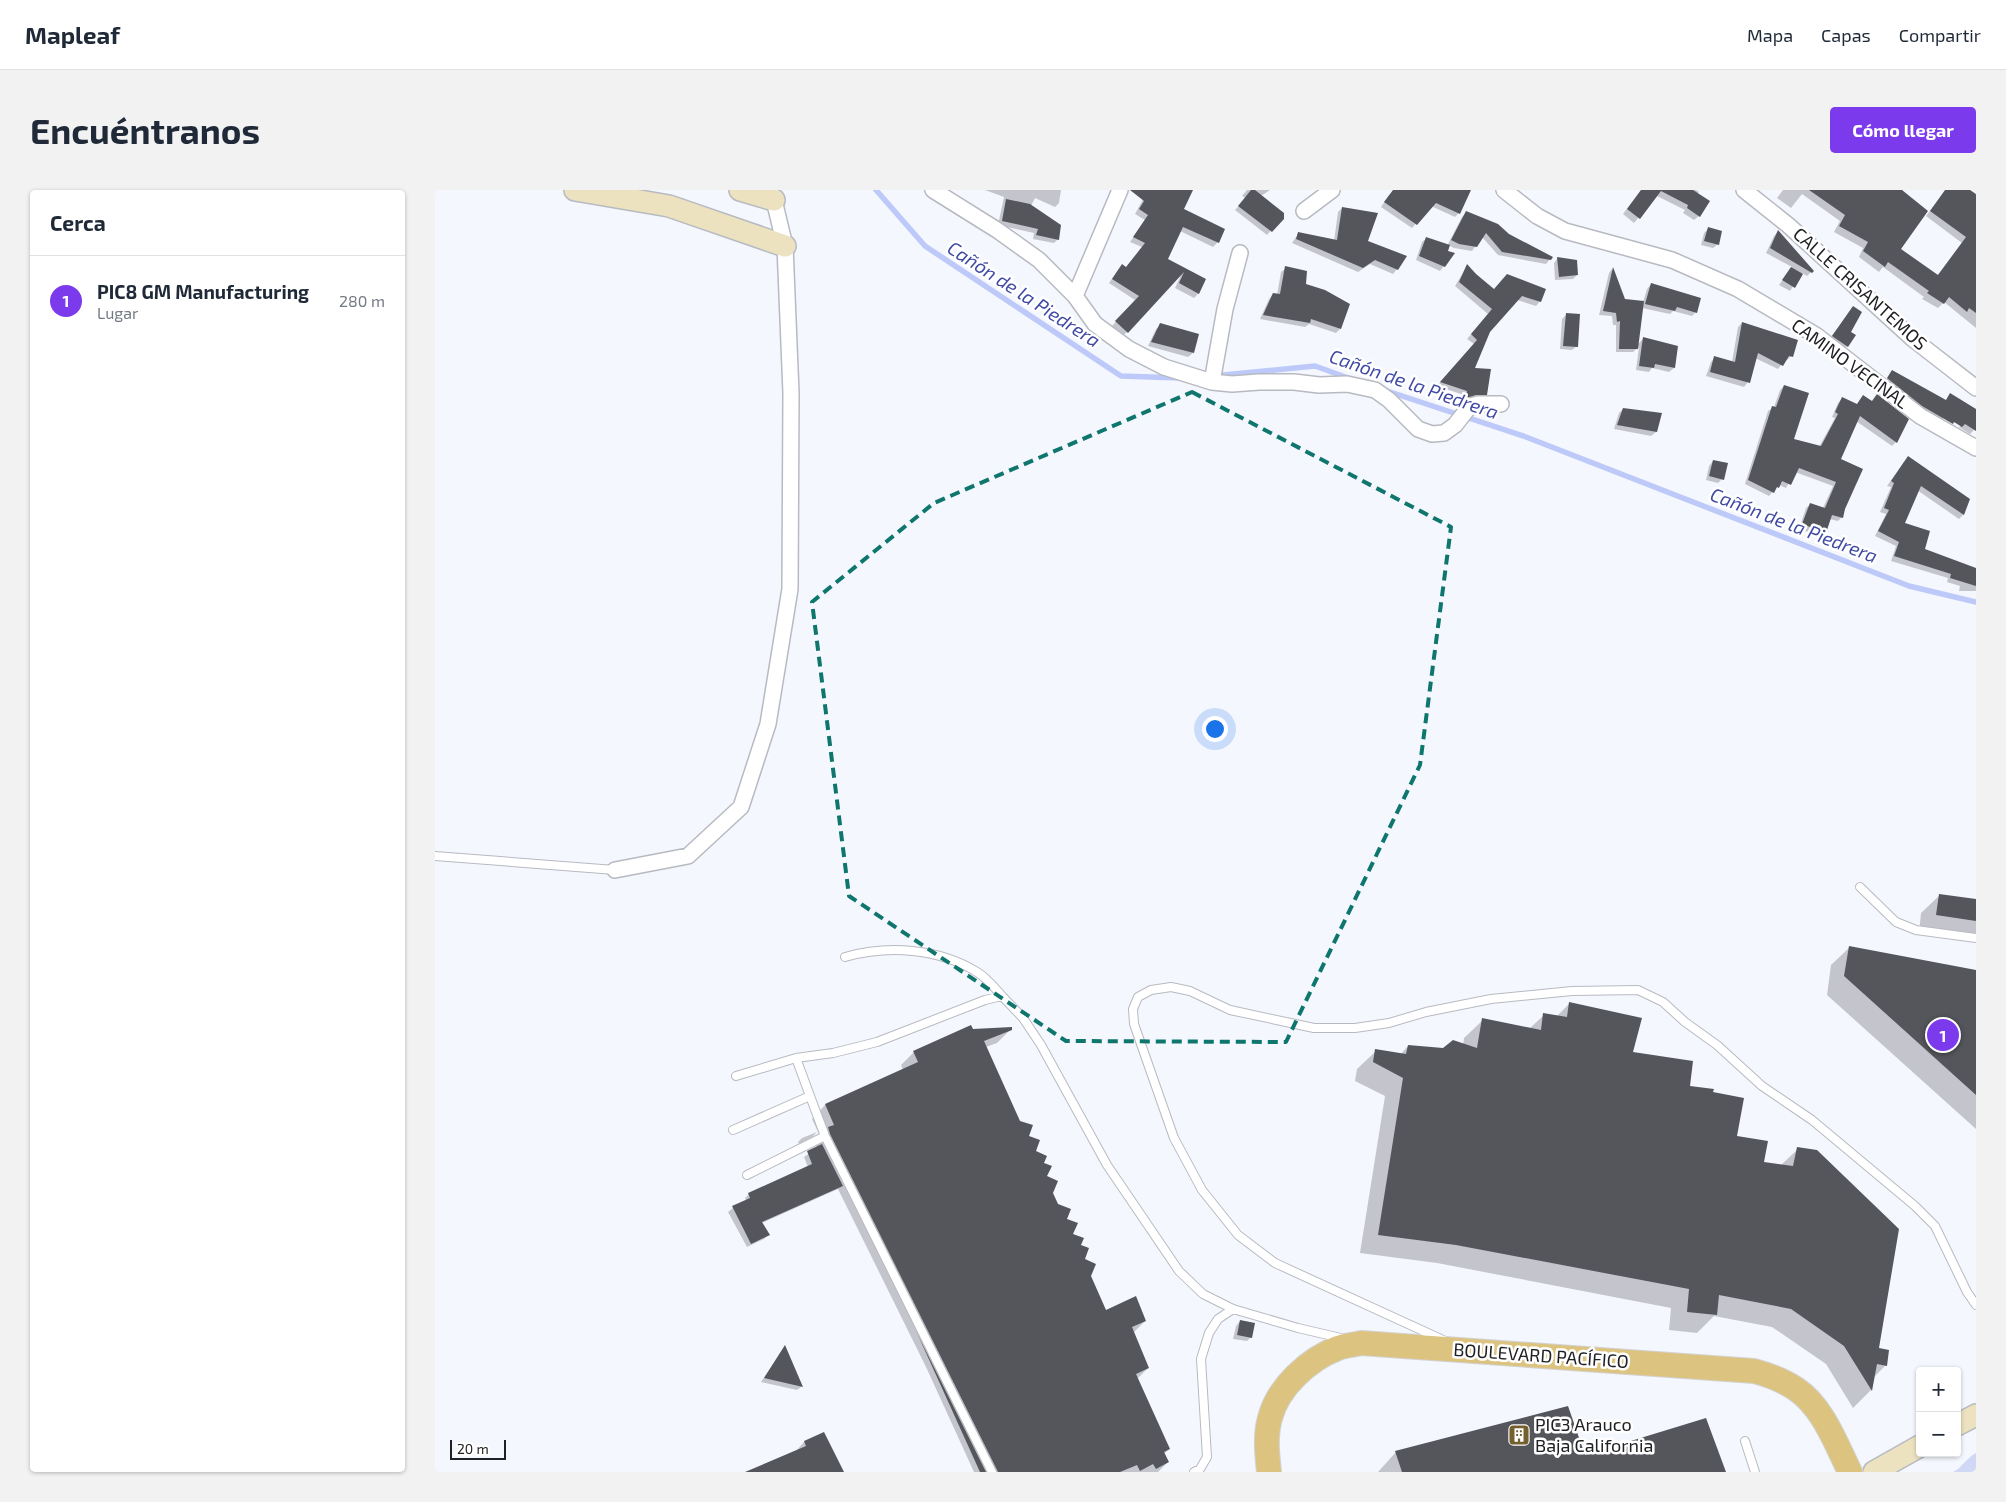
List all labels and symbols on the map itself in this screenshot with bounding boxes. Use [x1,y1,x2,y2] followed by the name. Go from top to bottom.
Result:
[1789,222,1932,354] street label: CALLE CRISANTEMOS
[944,236,1105,351] water label: Cañón de la Piedrera
[1788,313,1913,413] street label: CAMINO VECINAL
[1327,344,1502,423] water label: Cañón de la Piedrera
[1707,482,1881,567] water label: Cañón de la Piedrera
[1202,716,1228,742] your location
[1927,1016,1959,1054] pin: 1
[1453,1338,1629,1372] street label: BOULEVARD PACÍFICO
[1535,1413,1653,1456] place label: PIC3 Arauco Baja California
[1507,1423,1531,1447] building icon: PIC3 Arauco Baja California
[450,1437,506,1460] scale bar

